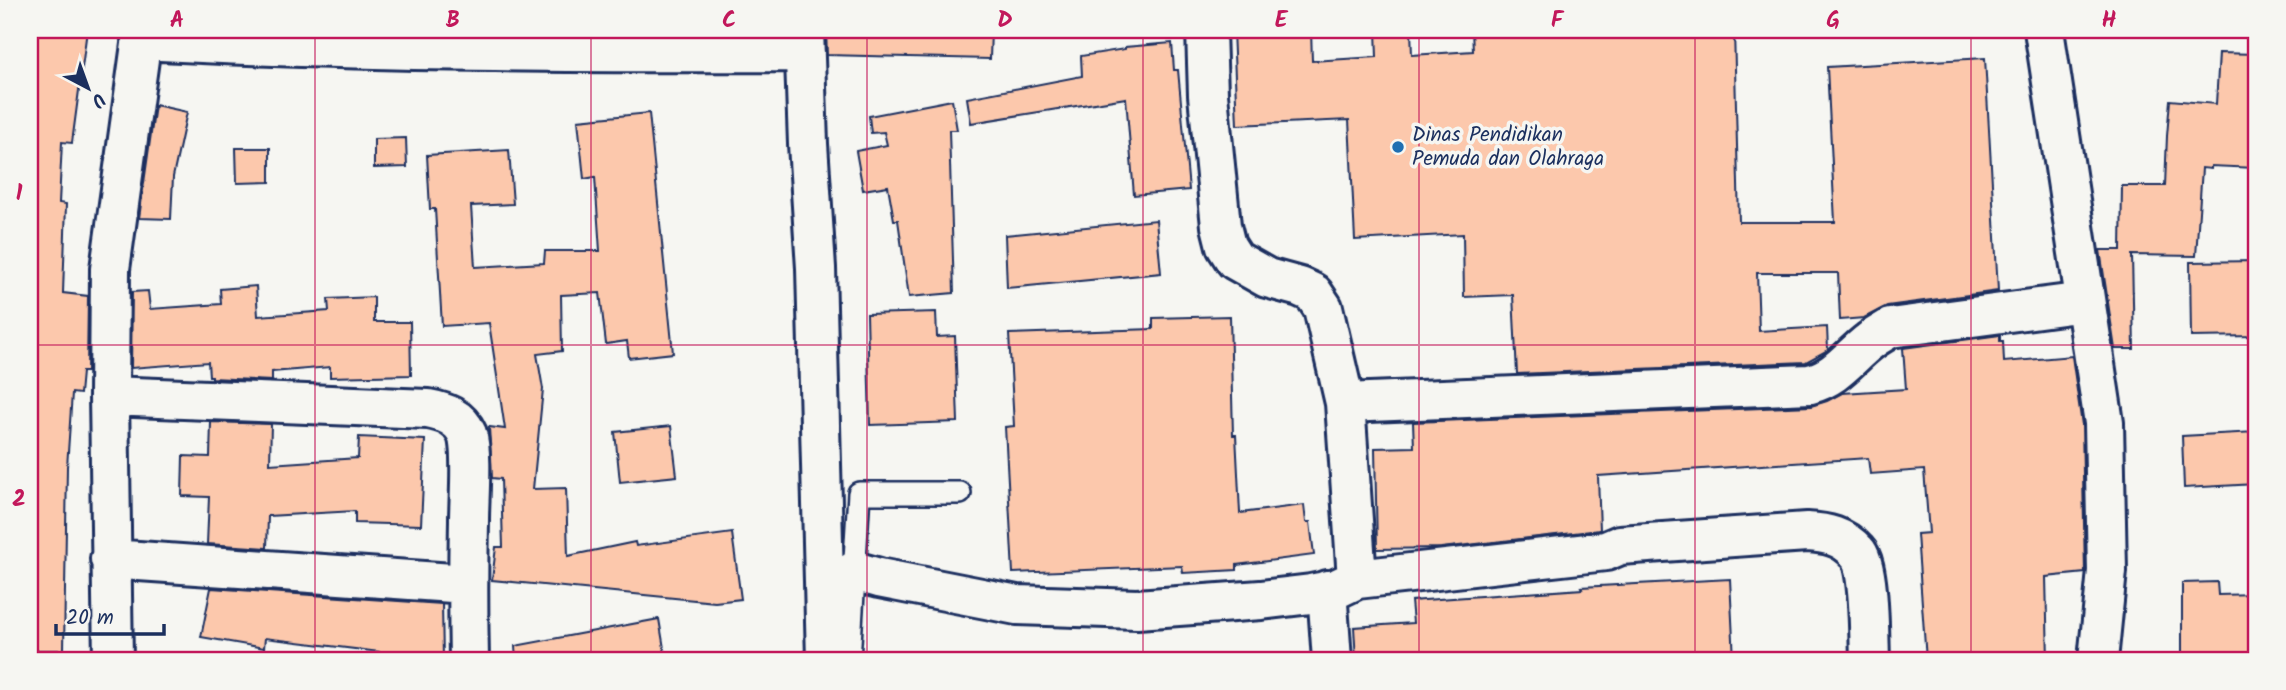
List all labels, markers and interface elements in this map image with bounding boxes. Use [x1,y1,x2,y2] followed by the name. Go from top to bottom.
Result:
[170,3,184,39] text: A
[446,3,460,39] text: B
[722,3,736,39] text: C
[997,3,1013,39] text: D
[1275,3,1289,39] text: E
[1551,3,1565,39] text: F
[1826,3,1840,39] text: G
[2102,3,2117,39] text: H
[52,52,122,122] north arrow
[83,84,112,115] text: U
[1412,119,1604,176] place label: Dinas Pendidikan Pemuda dan Olahraga
[1390,139,1406,155] marker: Dinas Pendidikan Pemuda dan Olahraga
[16,176,23,212] text: 1
[12,482,26,518] text: 2
[56,592,164,636] scale bar
[66,602,114,635] text: 20 m

